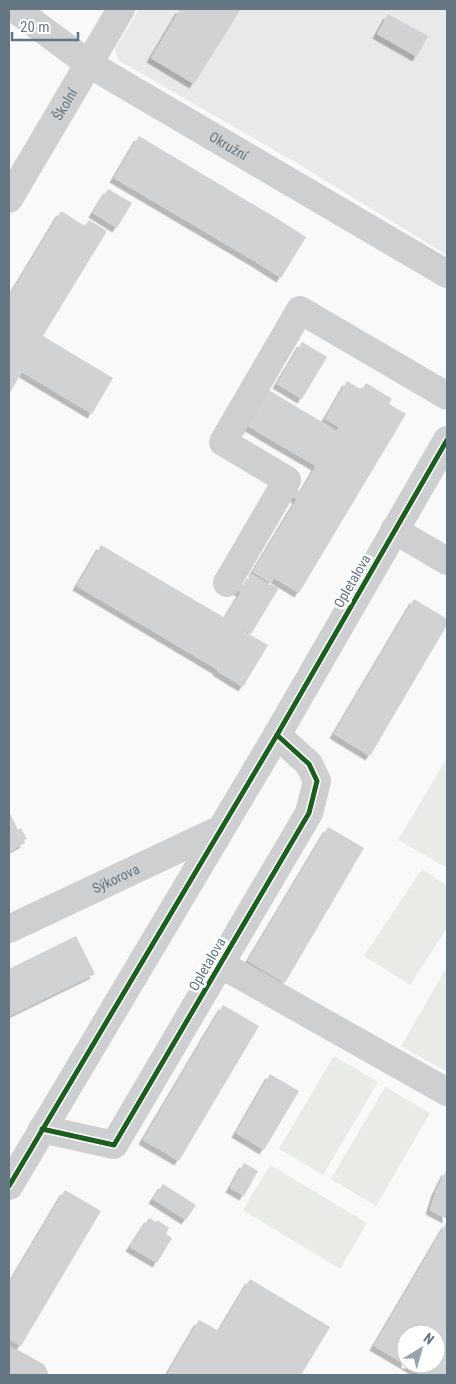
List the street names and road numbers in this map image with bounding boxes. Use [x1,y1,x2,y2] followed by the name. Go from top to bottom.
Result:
[48,85,81,123] street label: Školní
[206,128,251,164] street label: Okružní
[330,552,374,610] street label: Opletalova
[90,861,142,897] street label: Sýkorova
[185,935,229,993] street label: Opletalova

